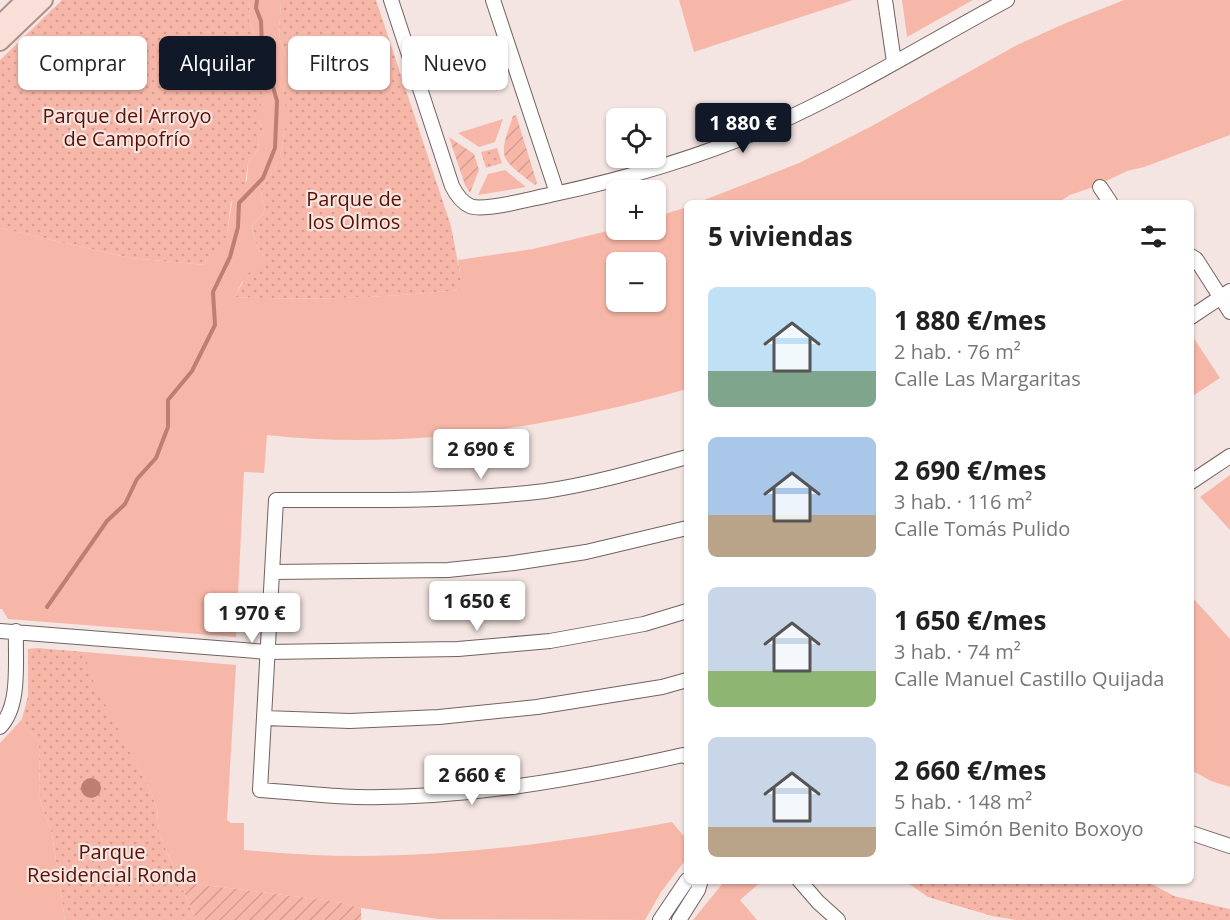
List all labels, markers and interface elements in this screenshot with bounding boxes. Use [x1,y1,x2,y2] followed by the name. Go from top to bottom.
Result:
[18,36,147,90] chip: Comprar
[159,36,276,90] chip: Alquilar
[288,36,390,90] chip: Filtros
[402,36,508,90] chip: Nuevo
[42,102,212,152] park label: Parque del Arroyo de Campofrío
[688,103,798,154] pin: 1 880 €
[606,108,666,312] map controls
[606,108,666,168] button: locate
[709,109,777,136] text: 1 880 €
[606,180,666,240] button: +
[306,185,402,235] park label: Parque de los Olmos
[708,218,853,254] text: 5 viviendas
[1137,220,1170,253] icon: filters
[606,252,666,312] button: −
[894,302,1046,338] text: 1 880 €/mes
[756,311,828,383] icon: home
[894,338,1021,365] text: 2 hab. · 76 m²
[894,365,1081,392] text: Calle Las Margaritas
[426,429,536,480] pin: 2 690 €
[447,435,515,462] text: 2 690 €
[894,452,1046,488] text: 2 690 €/mes
[756,461,828,533] icon: home
[894,488,1032,515] text: 3 hab. · 116 m²
[894,515,1070,542] text: Calle Tomás Pulido
[422,581,532,632] pin: 1 650 €
[443,587,511,614] text: 1 650 €
[197,593,307,644] pin: 1 970 €
[218,599,286,626] text: 1 970 €
[894,602,1046,638] text: 1 650 €/mes
[756,611,828,683] icon: home
[894,638,1021,665] text: 3 hab. · 74 m²
[894,665,1164,692] text: Calle Manuel Castillo Quijada
[894,752,1046,788] text: 2 660 €/mes
[417,755,527,806] pin: 2 660 €
[438,761,506,788] text: 2 660 €
[756,761,828,833] icon: home
[894,788,1032,815] text: 5 hab. · 148 m²
[894,815,1144,842] text: Calle Simón Benito Boxoyo
[27,838,197,888] park label: Parque Residencial Ronda

